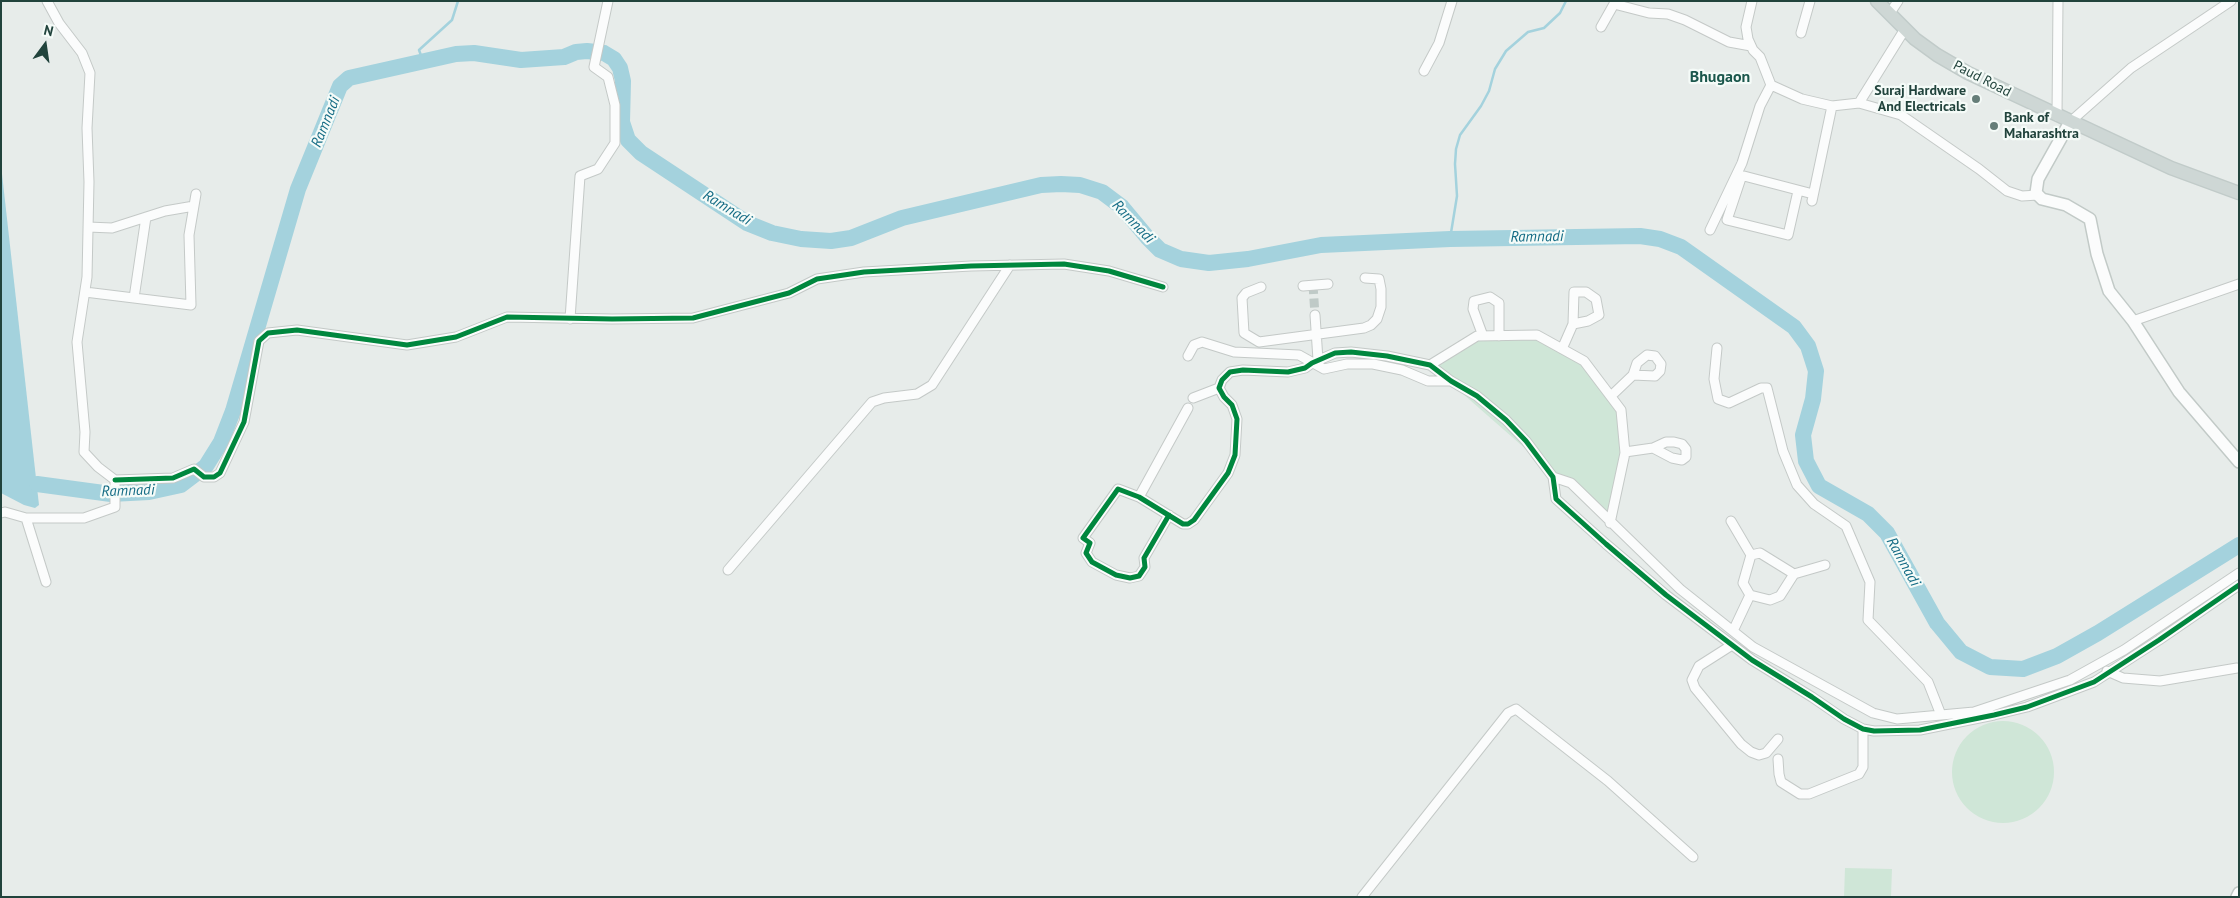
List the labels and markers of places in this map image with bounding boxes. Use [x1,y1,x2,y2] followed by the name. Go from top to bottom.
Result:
[1874,83,1966,115] place label: Suraj Hardware And Electricals
[1970,93,1982,105] marker: Suraj Hardware And Electricals
[2004,110,2079,142] place label: Bank of Maharashtra
[1988,120,2000,132] marker: Bank of Maharashtra

